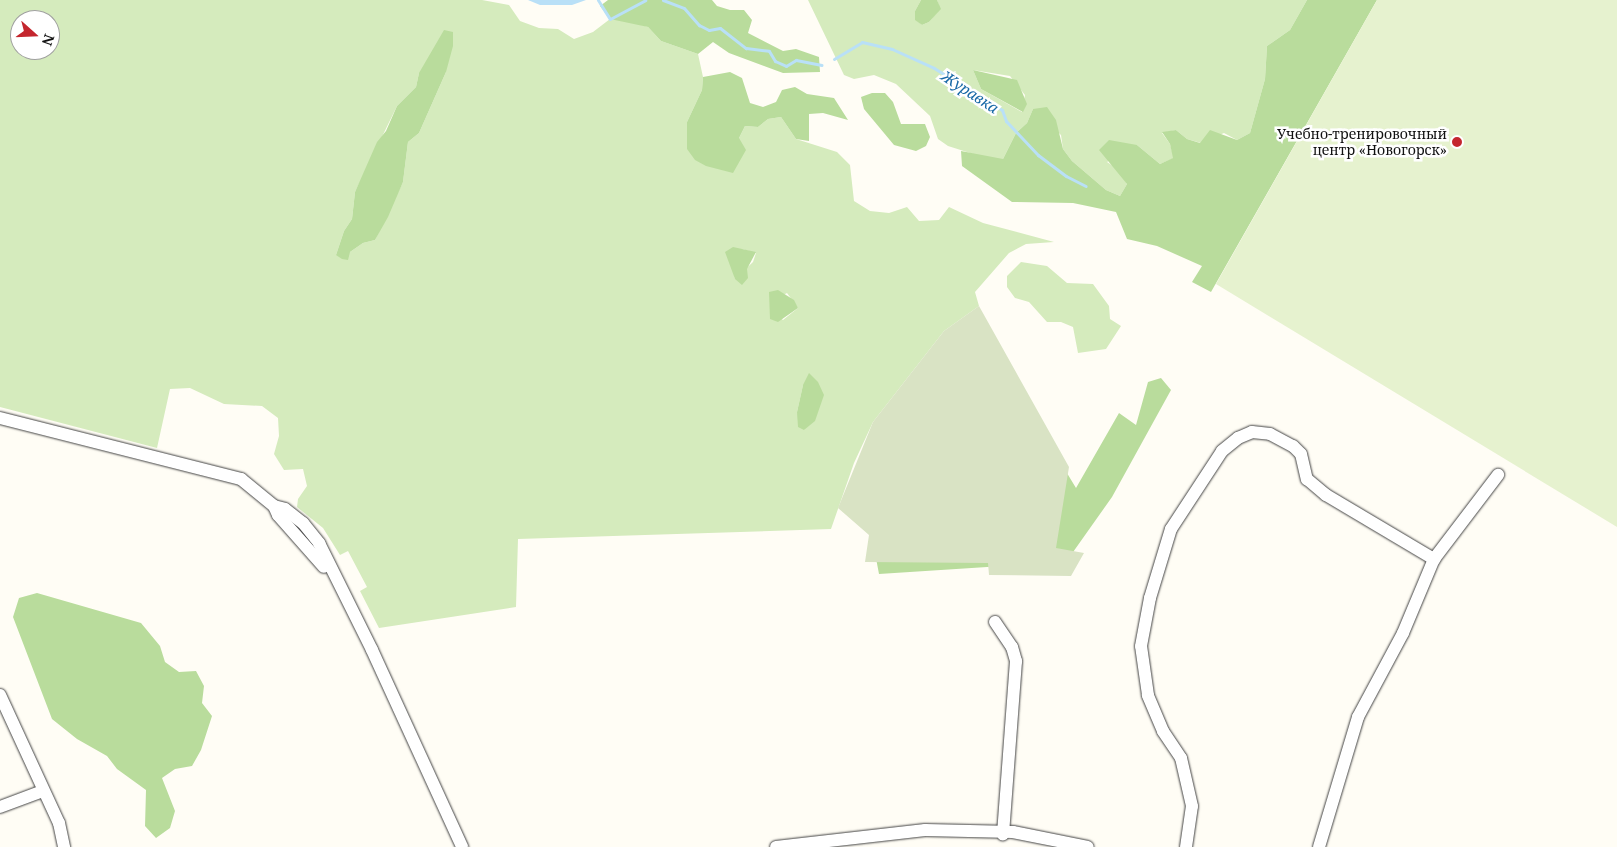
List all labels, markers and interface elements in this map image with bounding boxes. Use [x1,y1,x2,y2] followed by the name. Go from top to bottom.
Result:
[10,10,60,60] north arrow
[38,32,59,48] text: N
[938,67,1002,117] water label: Журавка
[1277,126,1447,158] place label: Учебно-тренировочный центр «Новогорск»
[1451,136,1463,148] marker: Учебно-тренировочный центр «Новогорск»

